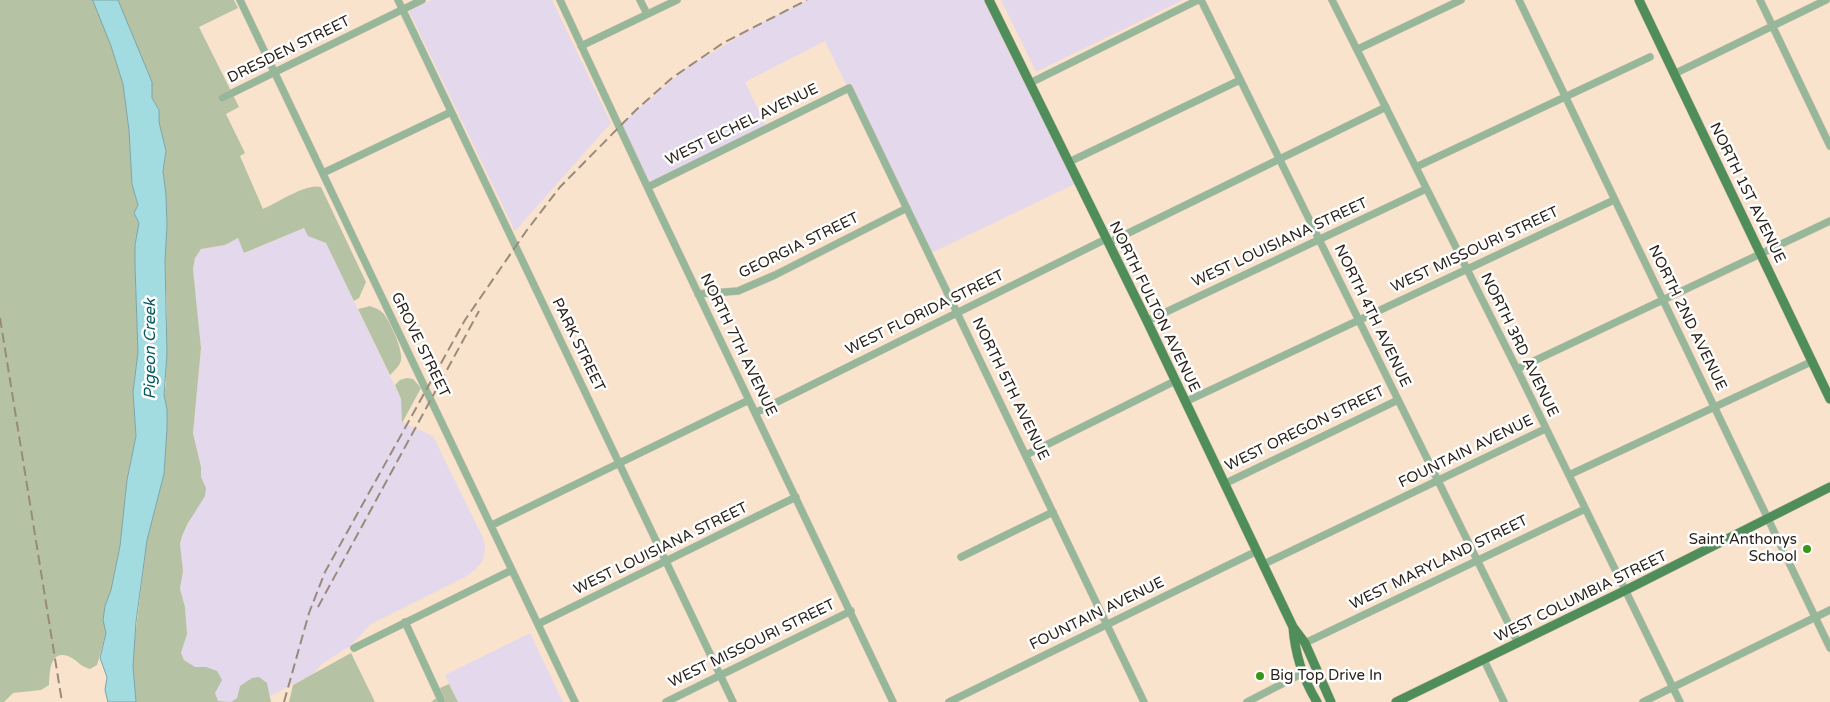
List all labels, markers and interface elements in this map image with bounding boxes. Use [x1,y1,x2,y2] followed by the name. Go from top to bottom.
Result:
[225,12,353,88] street label: DRESDEN STREET
[663,80,821,170] street label: WEST EICHEL AVENUE
[1705,120,1789,266] street label: NORTH 1ST AVENUE
[1189,194,1371,292] street label: WEST LOUISIANA STREET
[1388,203,1562,297] street label: WEST MISSOURI STREET
[736,209,862,283] street label: GEORGIA STREET
[1105,219,1203,395] street label: NORTH FULTON AVENUE
[1330,242,1414,390] street label: NORTH 4TH AVENUE
[1644,242,1730,394] street label: NORTH 2ND AVENUE
[843,267,1007,359] street label: WEST FLORIDA STREET
[1476,270,1562,420] street label: NORTH 3RD AVENUE
[696,271,780,419] street label: NORTH 7TH AVENUE
[387,290,453,400] street label: GROVE STREET
[548,295,608,395] street label: PARK STREET
[141,298,161,400] water label: Pigeon Creek
[968,315,1052,463] street label: NORTH 5TH AVENUE
[1222,383,1388,475] street label: WEST OREGON STREET
[1396,412,1536,492] street label: FOUNTAIN AVENUE
[571,499,751,599] street label: WEST LOUISIANA STREET
[1347,512,1531,614] street label: WEST MARYLAND STREET
[1689,531,1797,566] place label: Saint Anthonys School
[1801,543,1813,555] marker: Saint Anthonys School
[1492,547,1670,647] street label: WEST COLUMBIA STREET
[1027,574,1167,654] street label: FOUNTAIN AVENUE
[666,596,838,692] street label: WEST MISSOURI STREET
[1270,667,1382,685] place label: Big Top Drive In
[1254,670,1266,682] marker: Big Top Drive In

